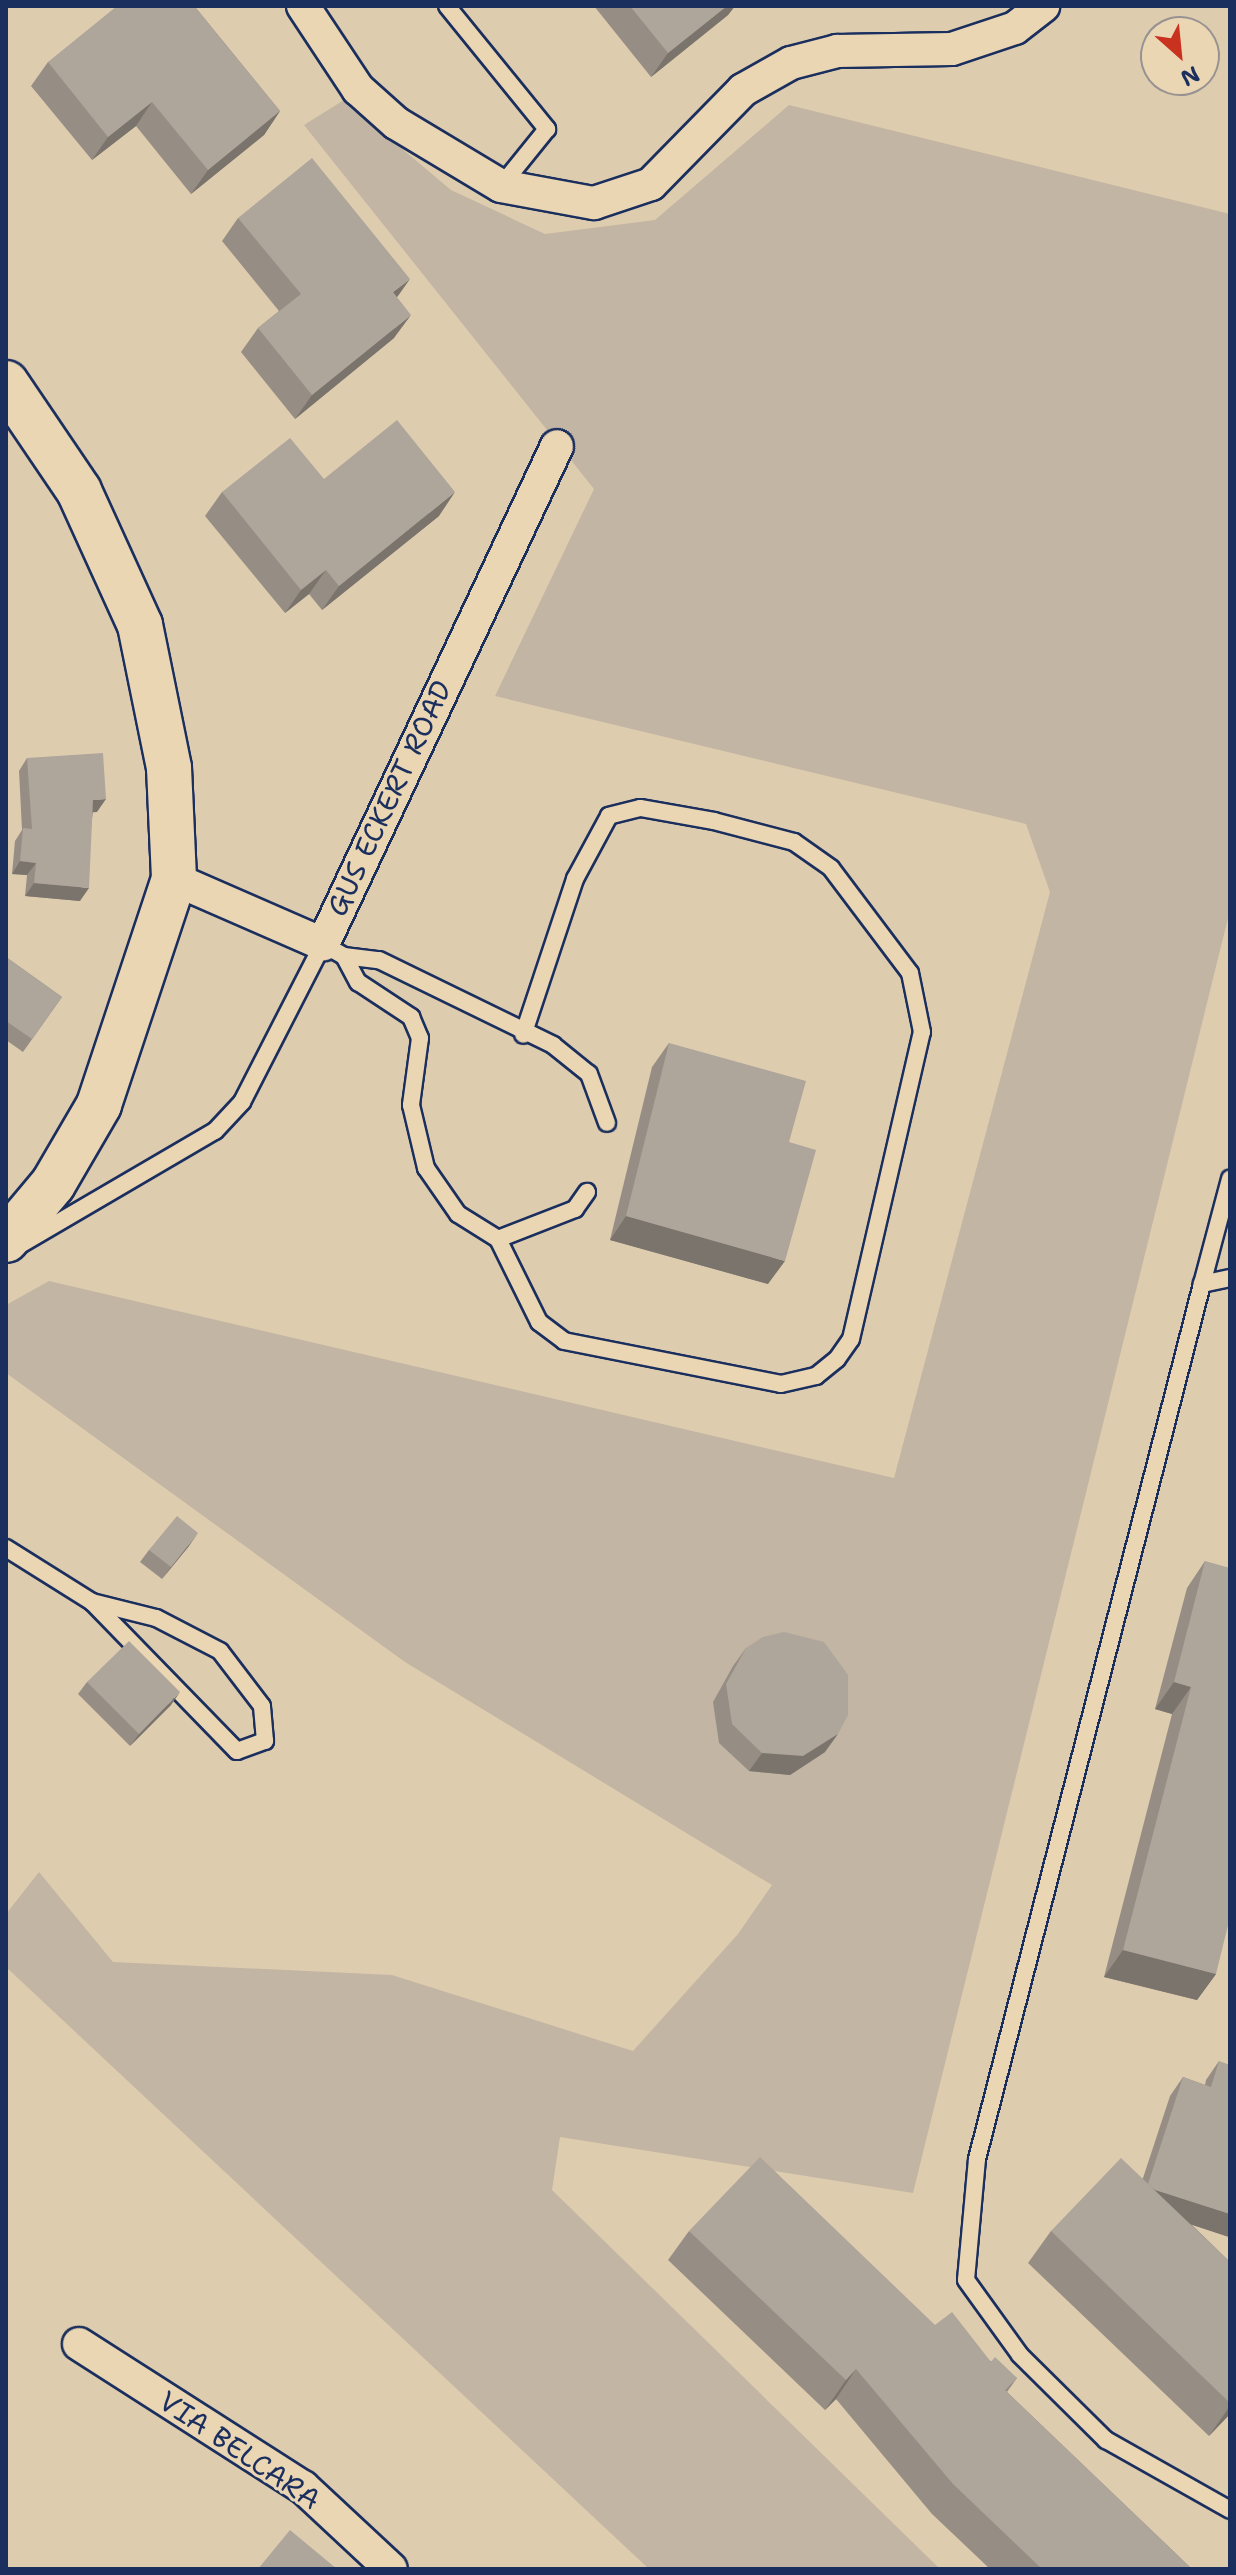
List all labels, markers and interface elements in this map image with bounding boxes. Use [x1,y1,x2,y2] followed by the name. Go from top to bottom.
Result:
[1140,16,1220,96] north arrow
[1176,59,1205,93] text: N
[320,675,458,921] street label: GUS ECKERT ROAD
[153,2384,327,2516] street label: VIA BELCARA

